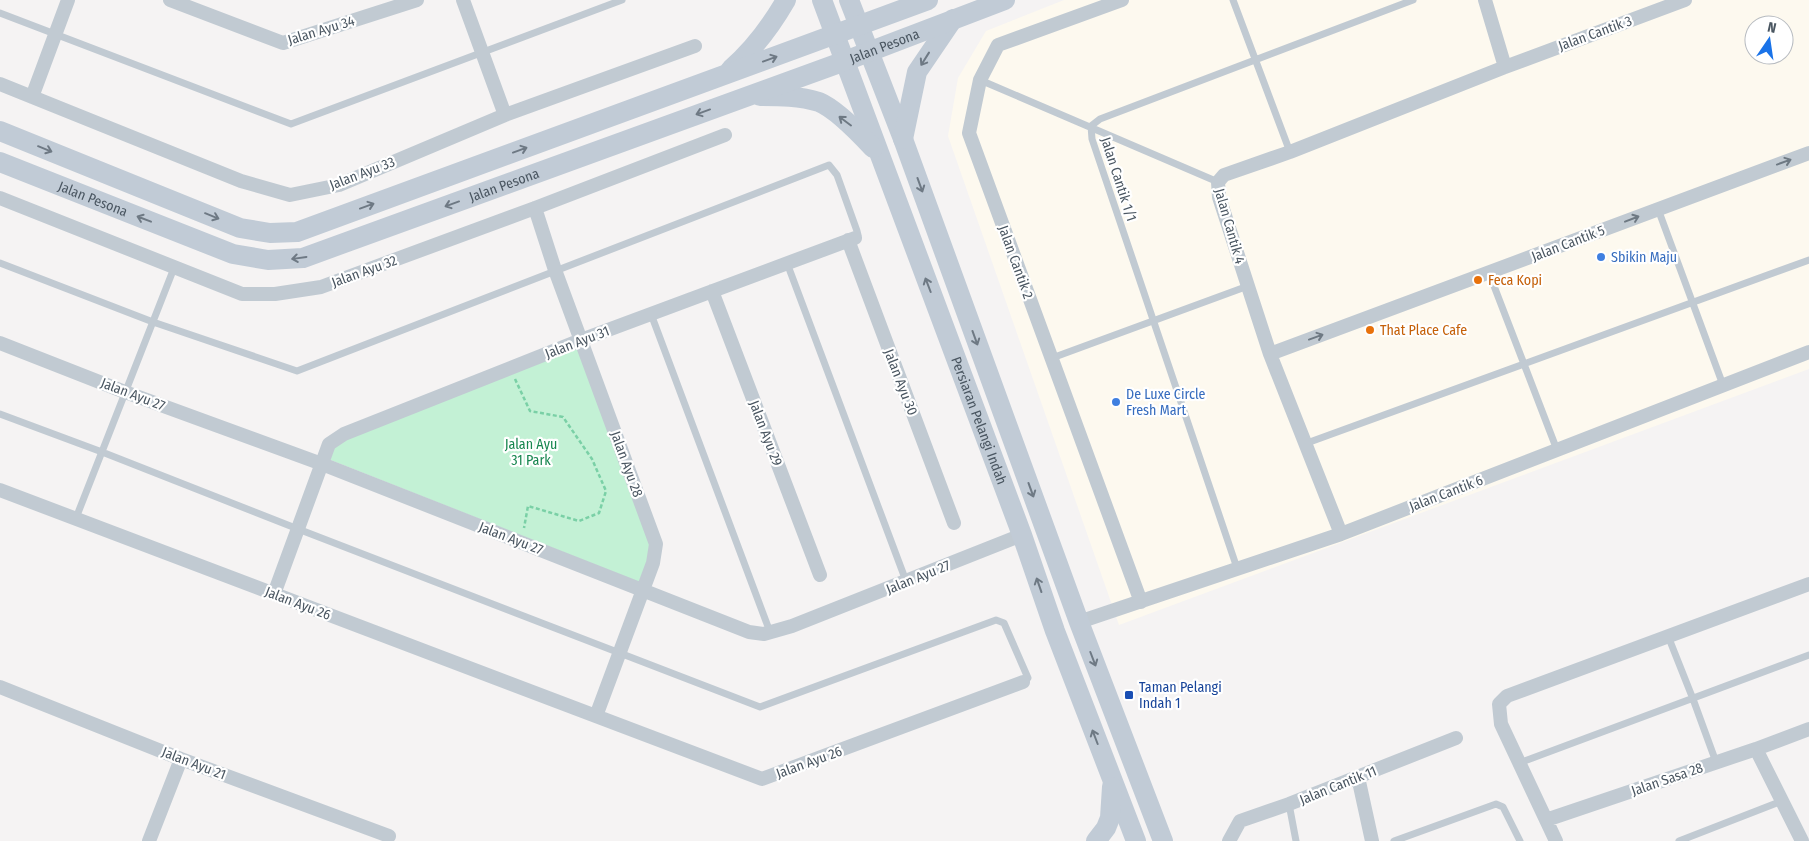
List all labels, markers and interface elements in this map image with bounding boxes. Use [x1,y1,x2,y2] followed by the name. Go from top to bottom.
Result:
[286,12,357,49] street label: Jalan Ayu 34
[1556,12,1634,55] street label: Jalan Cantik 3
[1744,15,1794,65] north arrow
[1766,19,1778,37] text: N
[847,25,922,67] street label: Jalan Pesona
[920,52,930,66] one-way arrow
[762,54,777,63] one-way arrow
[696,108,711,117] one-way arrow
[839,115,852,126] one-way arrow
[1097,135,1140,223] street label: Jalan Cantik 1/1
[37,145,52,154] one-way arrow
[512,145,527,154] one-way arrow
[327,153,397,194] street label: Jalan Ayu 33
[1776,157,1792,166] one-way arrow
[467,165,542,206] street label: Jalan Pesona
[916,177,925,192] one-way arrow
[56,178,130,221] street label: Jalan Pesona
[1211,186,1248,266] street label: Jalan Cantik 4
[444,200,460,209] one-way arrow
[359,201,374,210] one-way arrow
[204,212,219,222] one-way arrow
[136,213,151,222] one-way arrow
[1624,214,1639,223] one-way arrow
[1529,222,1607,265] street label: Jalan Cantik 5
[994,223,1037,301] street label: Jalan Cantik 2
[1611,249,1677,266] place label: Sbikin Maju
[1595,251,1607,263] marker: Sbikin Maju
[329,252,399,291] street label: Jalan Ayu 32
[291,253,307,263] one-way arrow
[1488,272,1542,289] place label: Feca Kopi
[1472,274,1484,286] marker: Feca Kopi
[923,278,932,293] one-way arrow
[543,322,612,362] street label: Jalan Ayu 31
[1380,322,1467,339] place label: That Place Cafe
[1364,324,1376,336] marker: That Place Cafe
[971,330,980,345] one-way arrow
[1308,332,1323,341] one-way arrow
[880,347,921,418] street label: Jalan Ayu 30
[947,355,1010,487] street label: Persiaran Pelangi Indah
[98,374,168,415] street label: Jalan Ayu 27
[1126,386,1206,419] place label: De Luxe Circle Fresh Mart
[1110,396,1122,408] marker: De Luxe Circle Fresh Mart
[745,398,786,469] street label: Jalan Ayu 29
[607,429,646,500] street label: Jalan Ayu 28
[505,436,557,469] park label: Jalan Ayu 31 Park
[1407,472,1486,515] street label: Jalan Cantik 6
[1027,482,1036,498] one-way arrow
[476,518,546,559] street label: Jalan Ayu 27
[884,557,953,598] street label: Jalan Ayu 27
[1034,577,1043,593] one-way arrow
[263,583,333,624] street label: Jalan Ayu 26
[1089,651,1098,667] one-way arrow
[1139,679,1222,712] place label: Taman Pelangi Indah 1
[1123,689,1135,701] marker: Taman Pelangi Indah 1
[1090,730,1100,745] one-way arrow
[159,743,228,783] street label: Jalan Ayu 21
[774,743,845,782] street label: Jalan Ayu 26
[1629,759,1705,800] street label: Jalan Sasa 28
[1297,762,1379,809] street label: Jalan Cantik 11

